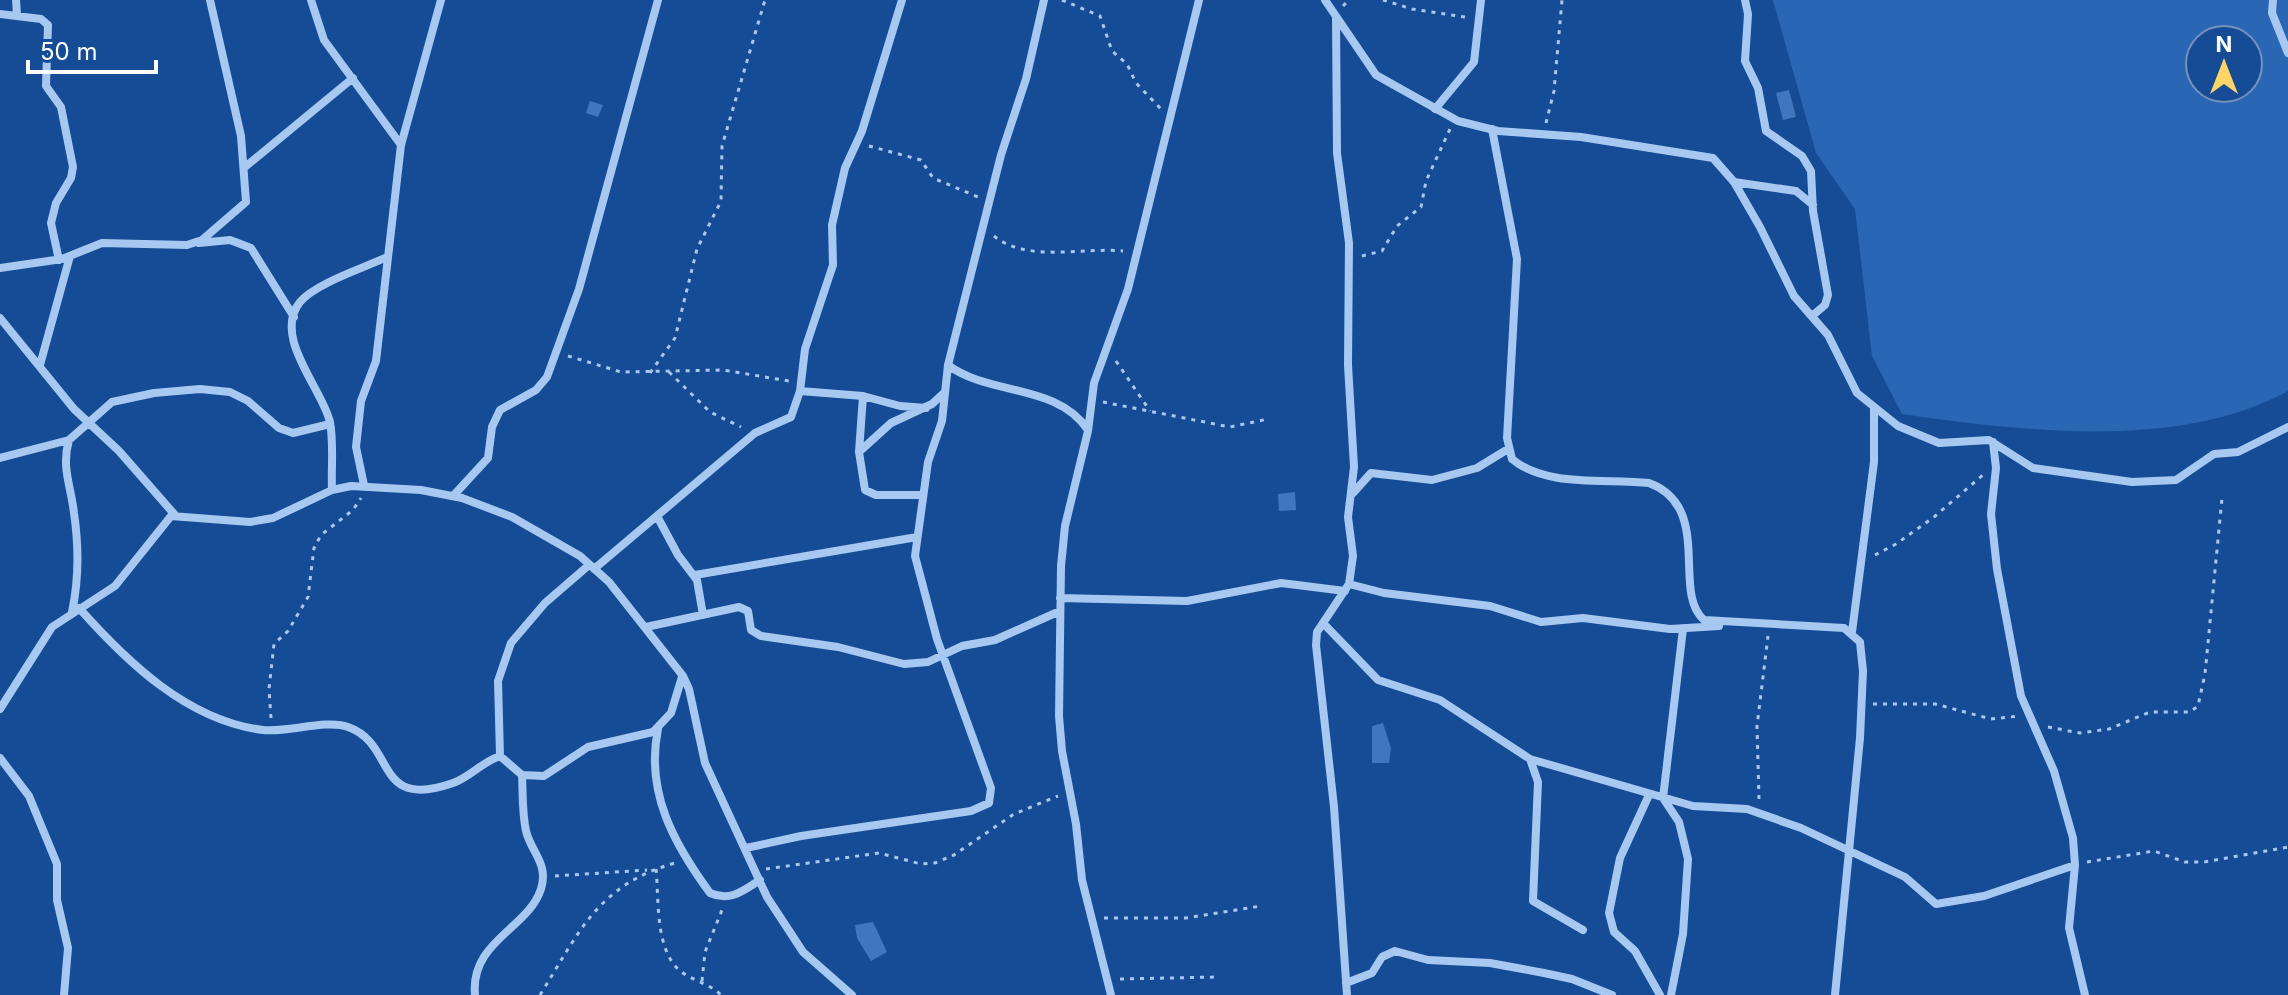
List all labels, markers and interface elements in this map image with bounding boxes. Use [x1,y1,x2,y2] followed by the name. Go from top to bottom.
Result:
[28,24,156,74] scale bar
[2184,24,2264,104] north arrow
[2216,31,2232,57] text: N
[40,37,98,66] text: 50 m

